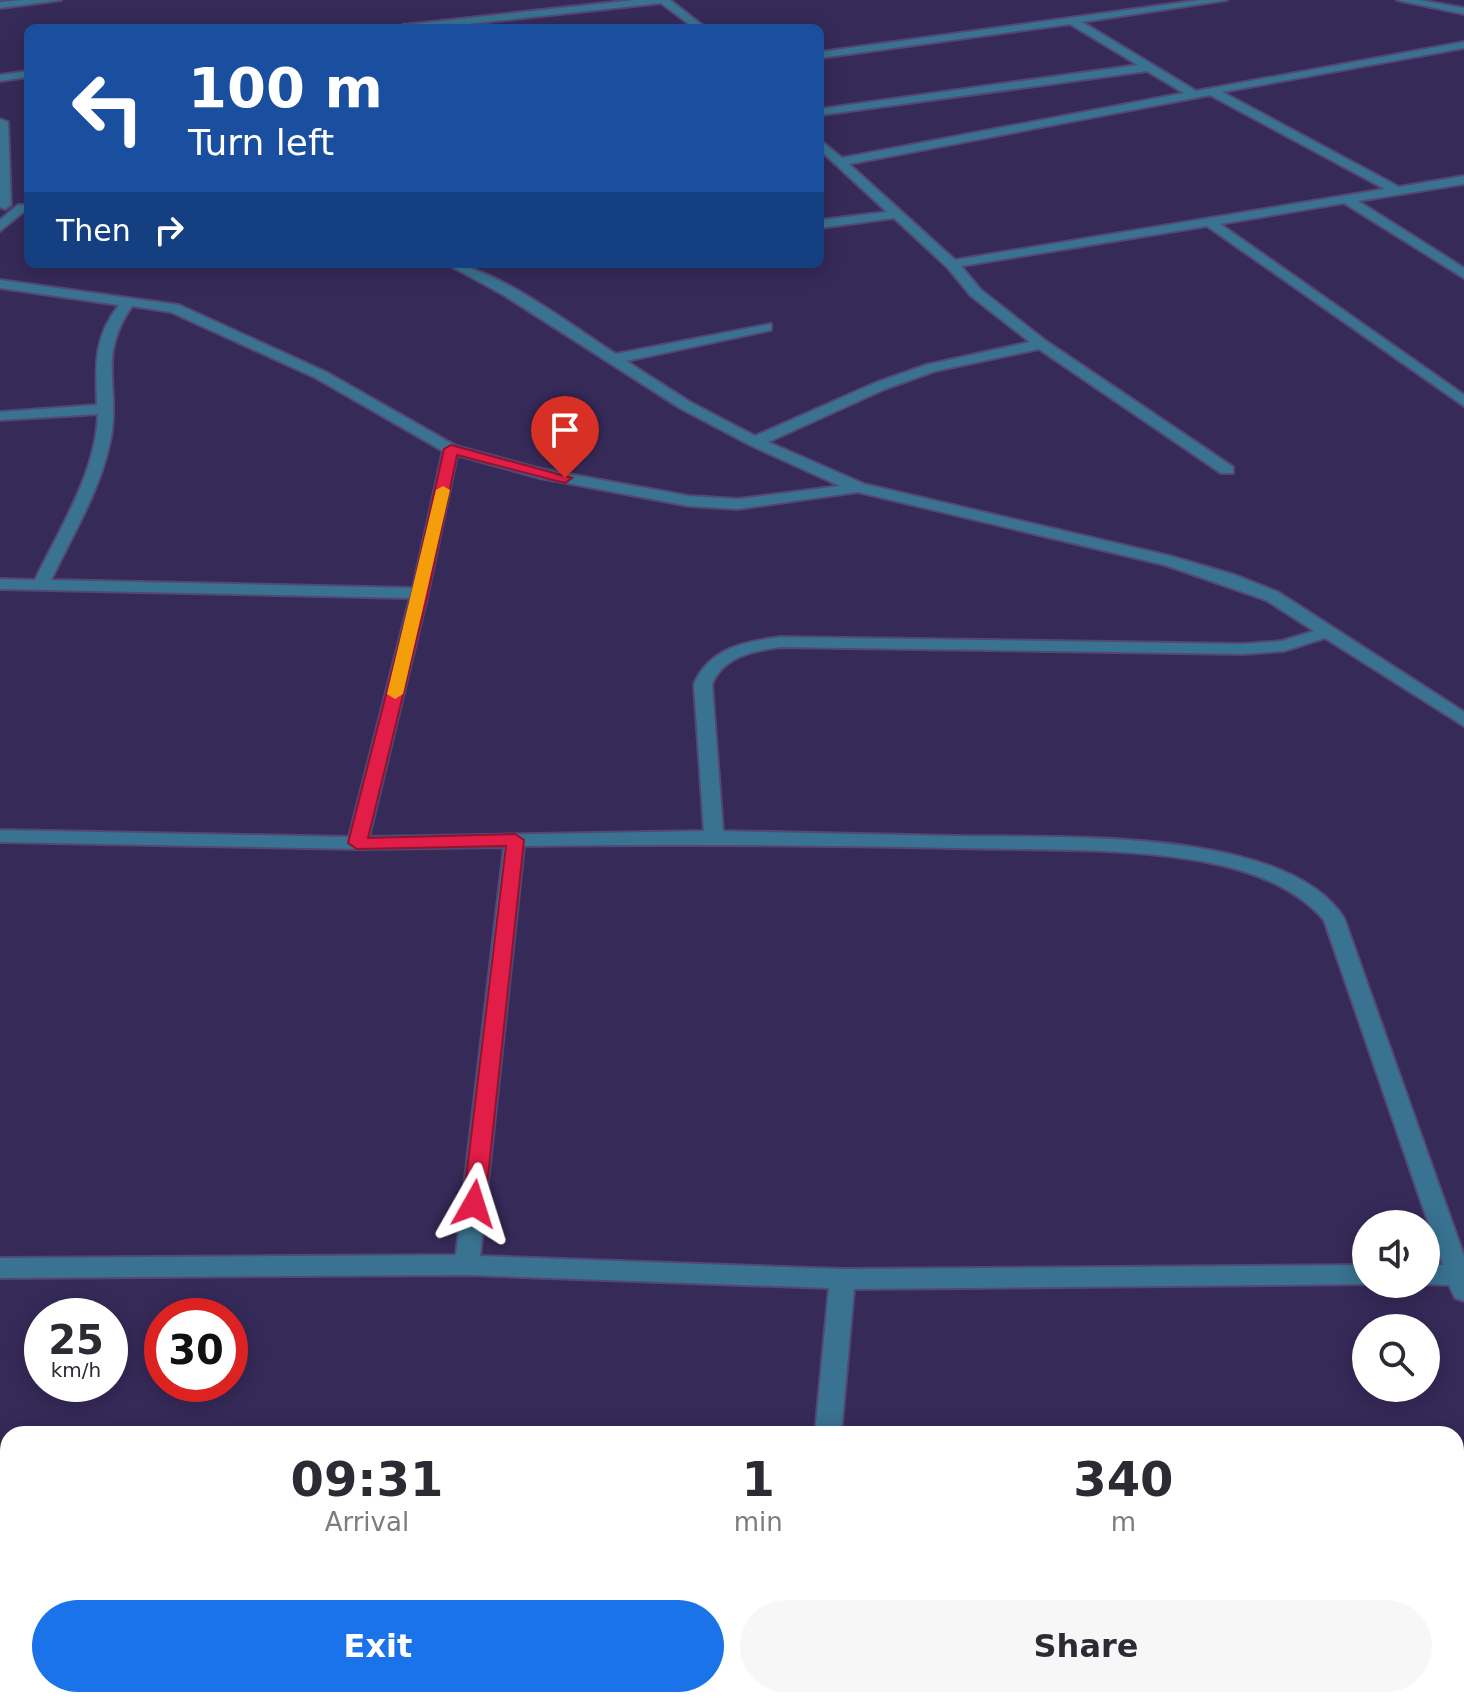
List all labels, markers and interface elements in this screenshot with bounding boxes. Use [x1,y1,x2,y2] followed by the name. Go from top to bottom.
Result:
[188,55,383,120] text: 100 m
[56,56,160,160] icon: left
[188,122,334,163] text: Turn left
[147,208,191,252] icon: right
[56,213,131,248] text: Then
[531,396,599,478] pin
[543,408,587,452] icon: arrive
[432,1162,516,1246] position arrow
[1352,1210,1440,1402] map controls
[1352,1210,1440,1298] button: sound
[144,1298,248,1402] speed limit sign: 30
[1352,1314,1440,1402] button: search
[48,1317,104,1363] text: 25
[51,1358,101,1382] text: km/h
[290,1451,443,1507] text: 09:31
[742,1451,775,1507] text: 1
[1073,1451,1173,1507] text: 340
[325,1507,409,1537] text: Arrival
[734,1507,783,1537] text: min
[1111,1507,1136,1537] text: m
[32,1600,724,1692] button: Exit
[740,1600,1432,1692] button: Share

